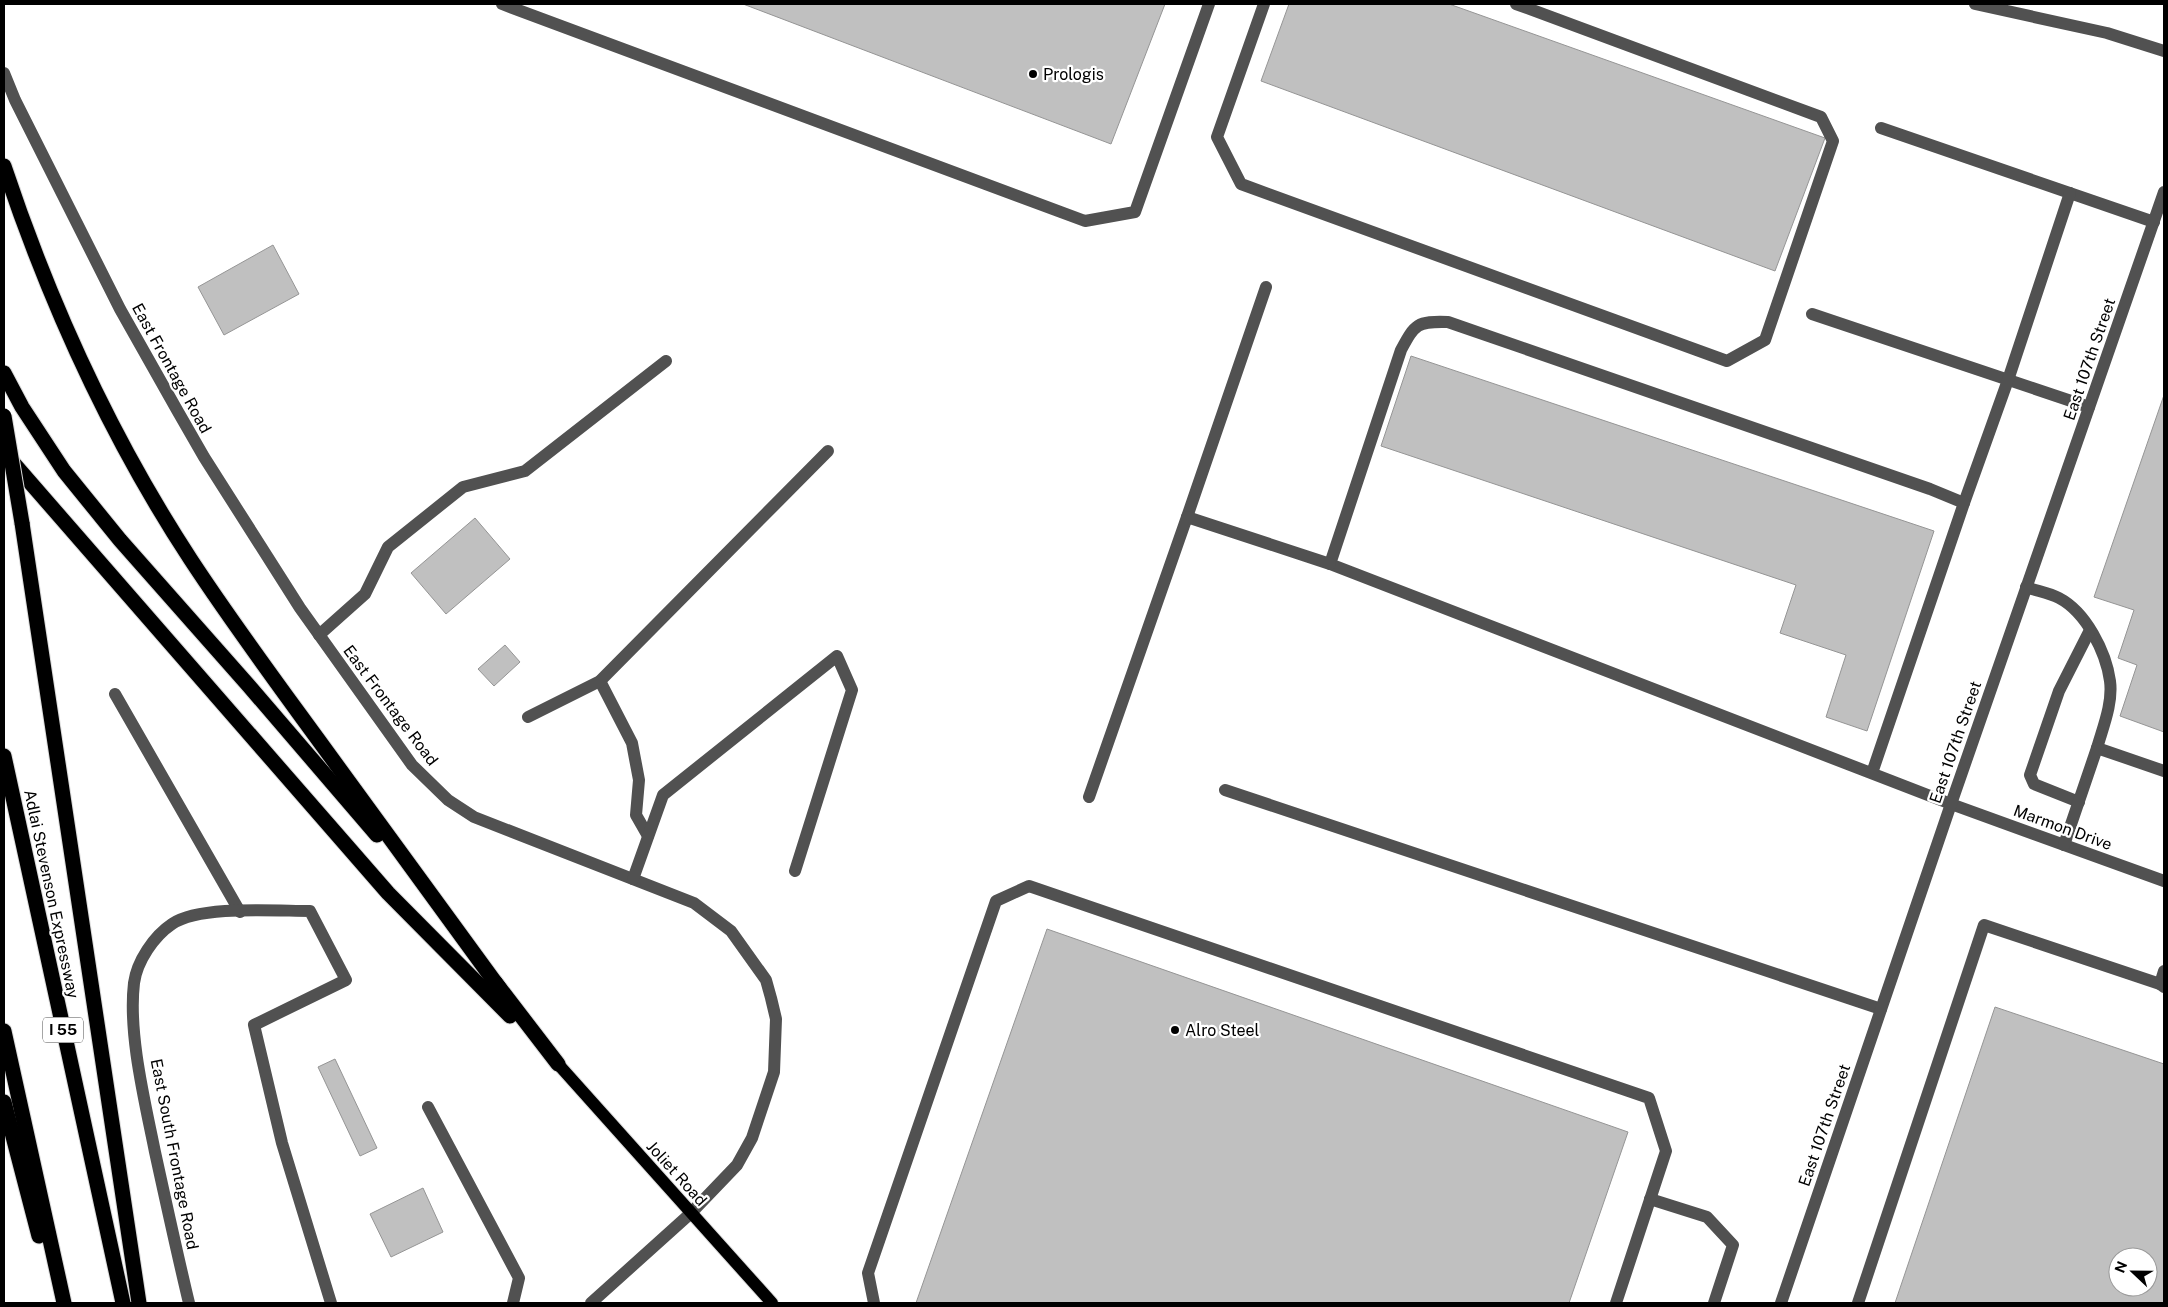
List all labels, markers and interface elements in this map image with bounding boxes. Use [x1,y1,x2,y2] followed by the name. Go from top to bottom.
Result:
[1043,65,1104,84] place label: Prologis
[1027,68,1039,80] marker: Prologis
[2060,295,2119,423] street label: East 107th Street
[128,300,215,437] street label: East Frontage Road
[339,641,442,769] street label: East Frontage Road
[1926,678,1985,806] street label: East 107th Street
[20,788,83,1001] street label: Adlai Stevenson Expressway
[2011,801,2115,854] street label: Marmon Drive
[43,1018,83,1042] road number: I 55
[1185,1021,1260,1040] place label: Alro Steel
[1169,1024,1181,1036] marker: Alro Steel
[147,1057,202,1251] street label: East South Frontage Road
[1795,1061,1854,1189] street label: East 107th Street
[643,1137,711,1210] street label: Joliet Road
[2108,1247,2158,1297] north arrow
[2111,1259,2130,1275] text: N

